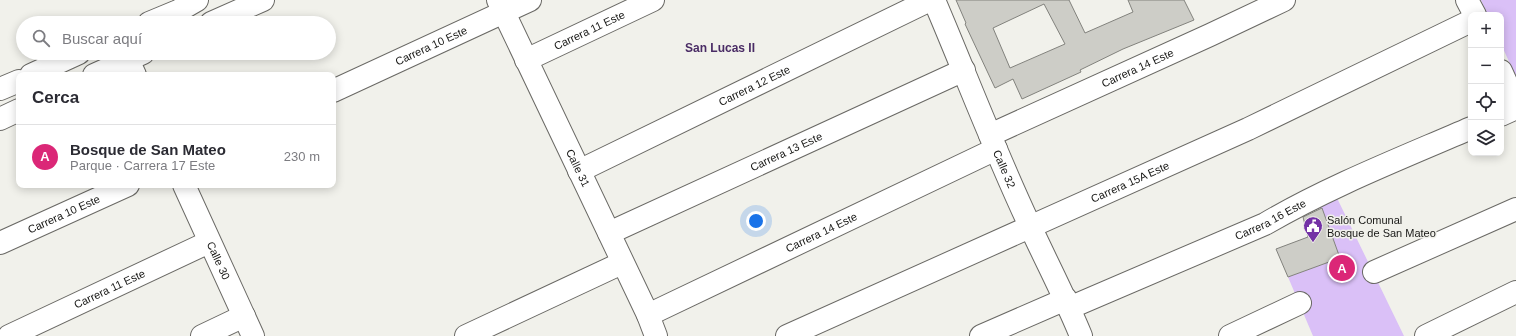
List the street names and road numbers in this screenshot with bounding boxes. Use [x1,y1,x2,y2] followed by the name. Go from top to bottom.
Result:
[552,8,627,52] street label: Carrera 11 Este
[393,24,469,67] street label: Carrera 10 Este
[1100,46,1175,90] street label: Carrera 14 Este
[717,63,792,108] street label: Carrera 12 Este
[748,130,824,173] street label: Carrera 13 Este
[564,147,592,189] street label: Calle 31
[991,148,1018,190] street label: Calle 32
[1089,159,1171,205] street label: Carrera 15A Este
[26,193,102,236] street label: Carrera 10 Este
[1233,197,1308,242] street label: Carrera 16 Este
[784,210,859,254] street label: Carrera 14 Este
[205,240,232,281] street label: Calle 30
[72,267,147,311] street label: Carrera 11 Este

